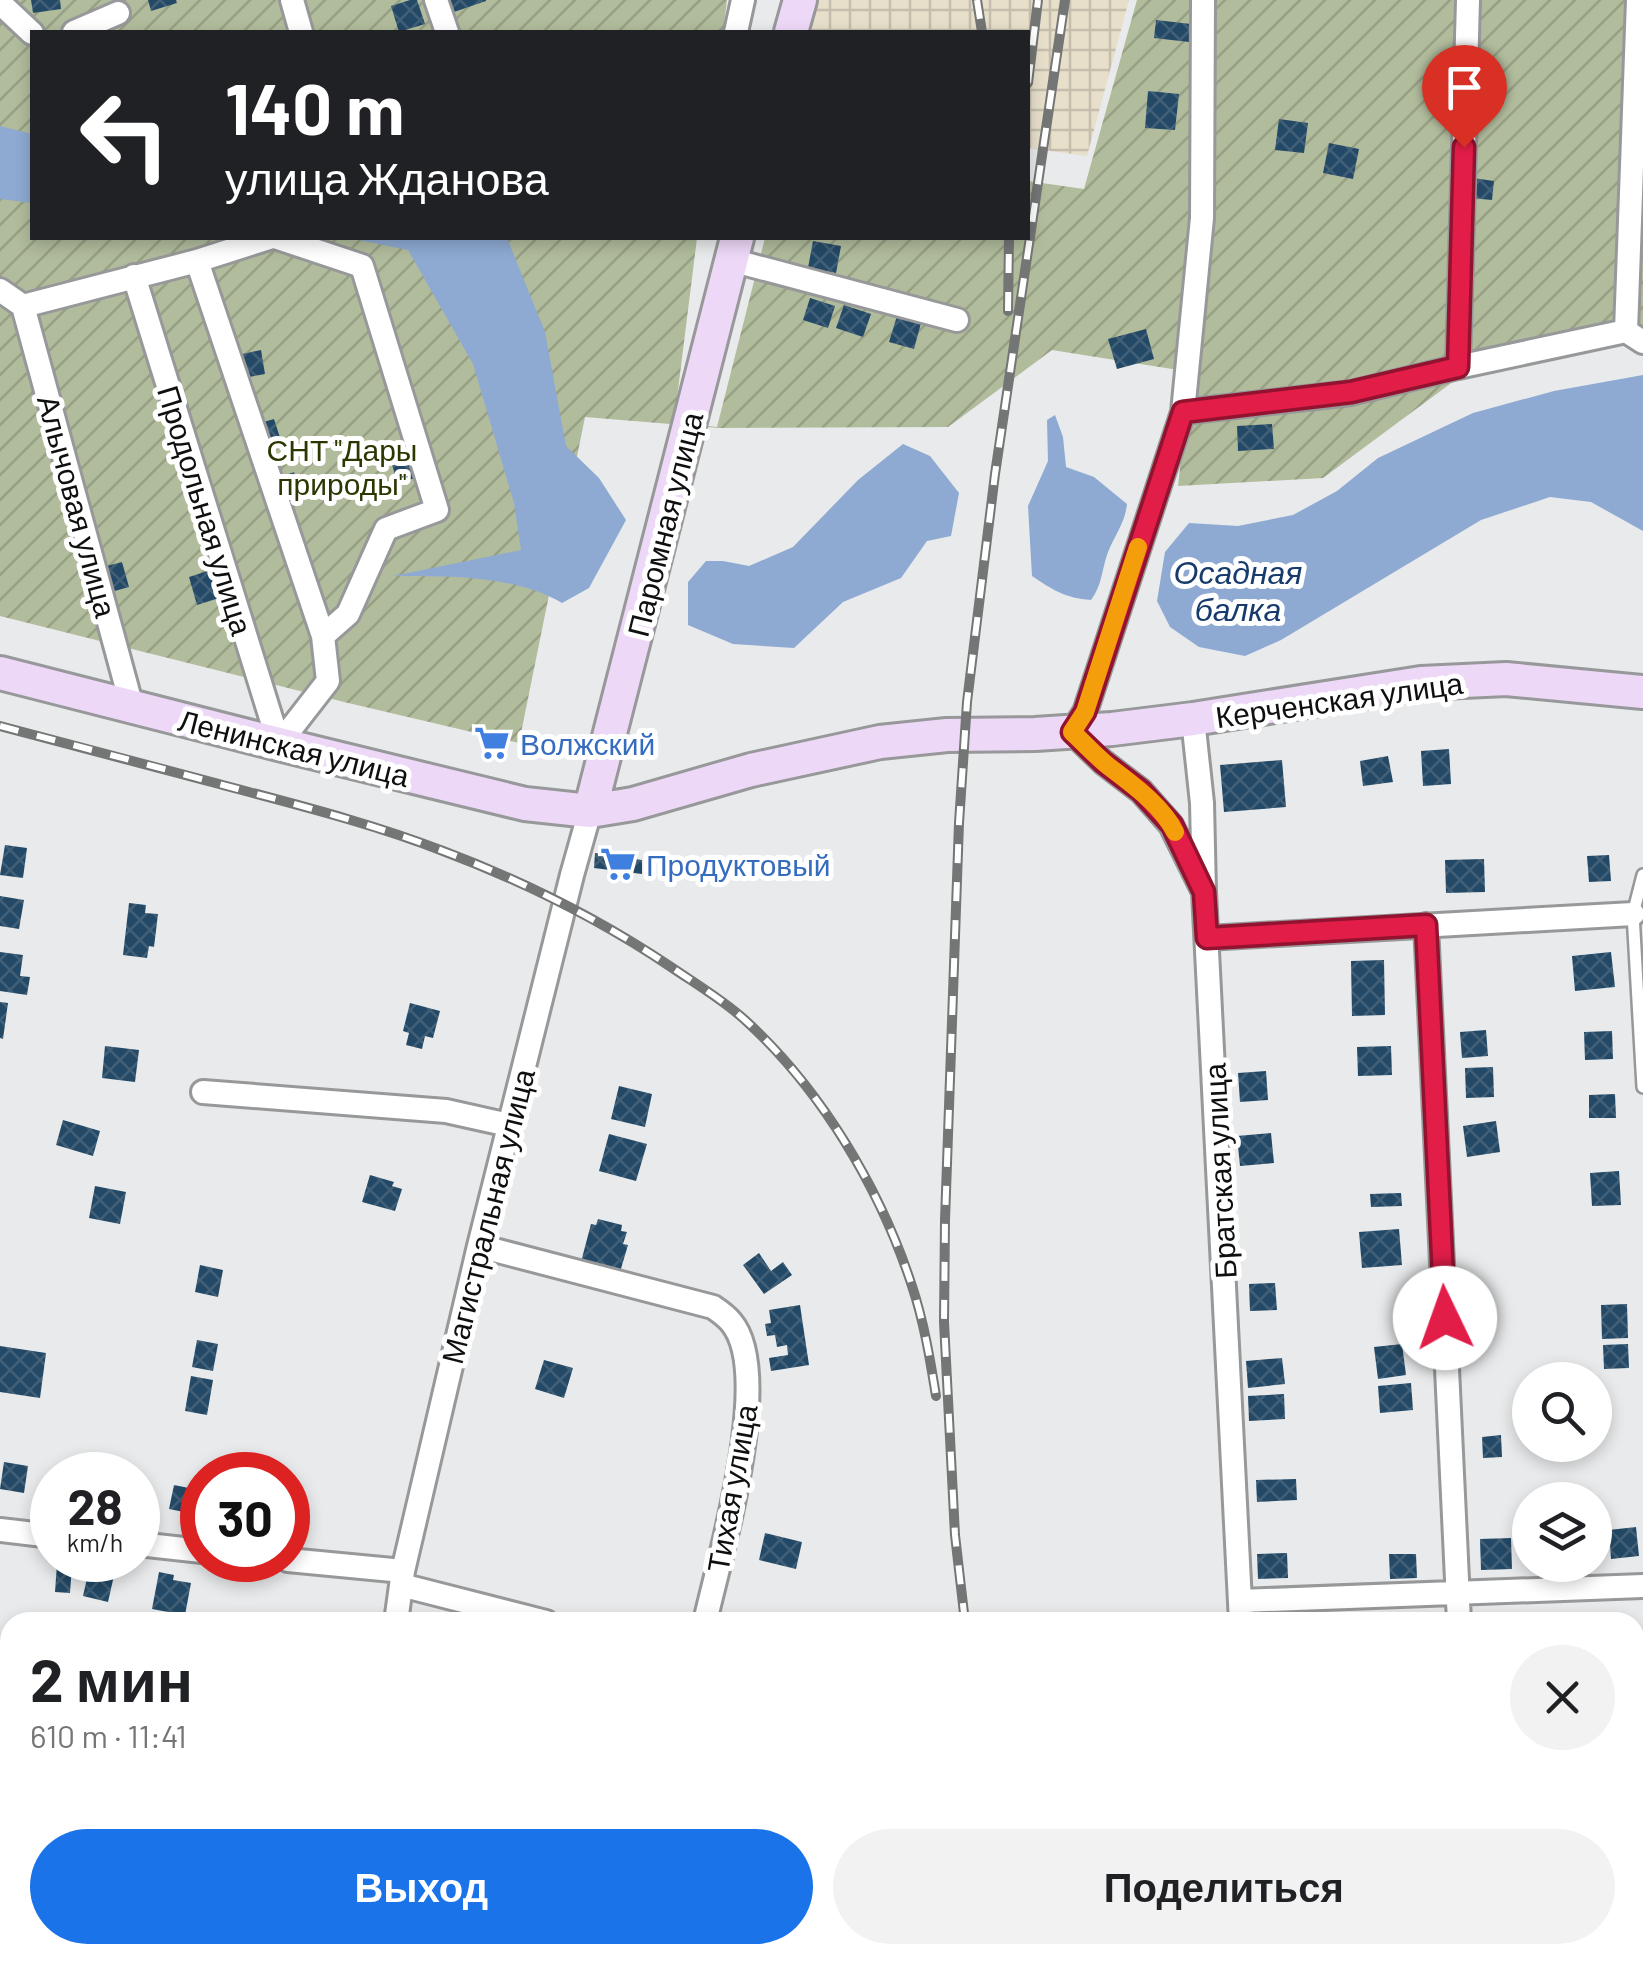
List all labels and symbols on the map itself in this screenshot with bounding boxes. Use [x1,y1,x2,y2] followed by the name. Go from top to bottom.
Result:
[1422,45,1507,148] pin
[151,381,261,639] street label: Продольная улица
[31,391,125,621] street label: Алычовая улица
[619,408,709,640] street label: Паромная улица
[267,431,417,501] park label: СНТ "Дары природы"
[1174,552,1302,627] water label: Осадная балка
[1213,664,1465,734] street label: Керченская улица
[175,701,413,793] street label: Ленинская улица
[473,724,511,762] supermarket icon: Волжский
[520,725,655,761] place label: Волжский
[599,845,637,883] supermarket icon: Продуктовый
[646,846,831,882] place label: Продуктовый
[1195,1062,1243,1280] street label: Братская улица
[433,1064,541,1367] street label: Магистральная улица
[1393,1266,1497,1370] position arrow
[699,1401,764,1575] street label: Тихая улица
[180,1452,310,1582] speed limit sign: 30

